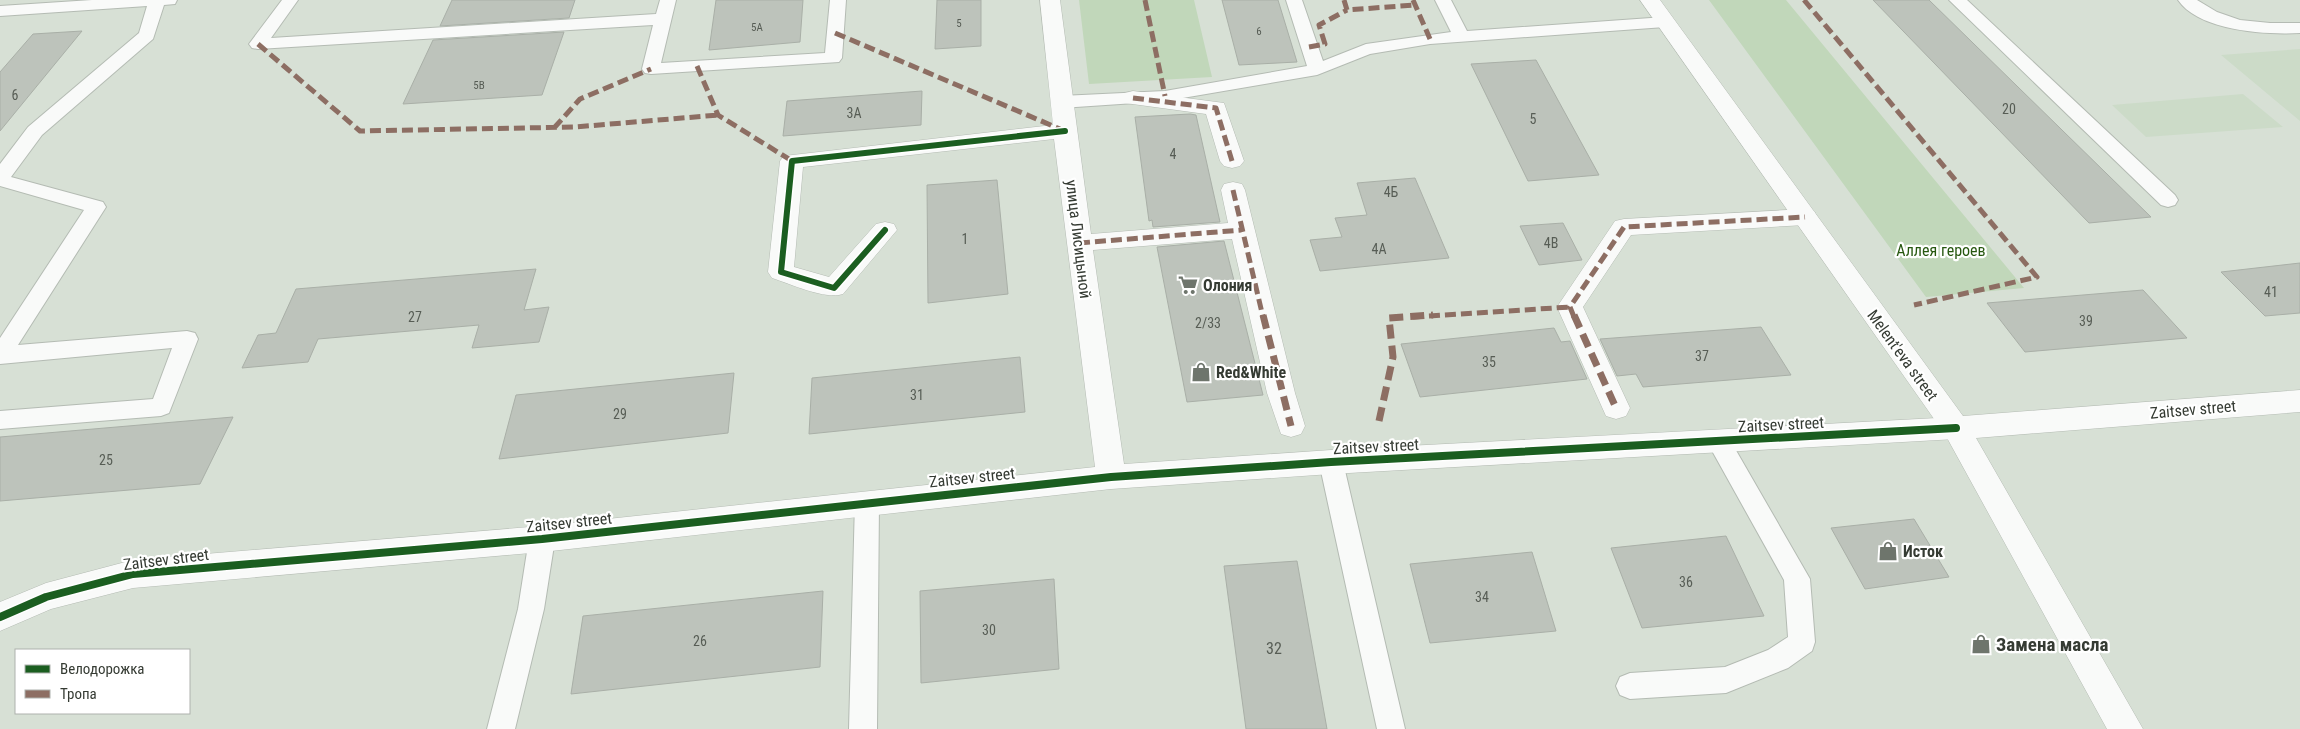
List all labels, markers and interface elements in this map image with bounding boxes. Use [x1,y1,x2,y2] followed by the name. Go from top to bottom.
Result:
[956,17,962,30] house number: 5
[751,21,764,34] house number: 5А
[1256,25,1262,38] house number: 6
[473,79,485,92] house number: 5В
[12,87,19,103] house number: 6
[2002,101,2016,117] house number: 20
[847,105,861,121] house number: 3А
[1530,111,1537,127] house number: 5
[1170,146,1177,162] house number: 4
[1062,179,1095,300] street label: улица Лисицыной
[1384,184,1399,200] house number: 4Б
[962,231,968,247] house number: 1
[1544,235,1558,251] house number: 4В
[1372,241,1386,257] house number: 4А
[1896,241,1986,260] park label: Аллея героев
[1177,274,1199,296] supermarket icon: Олония
[1203,276,1253,295] place label: Олония
[2264,284,2278,300] house number: 41
[1863,306,1942,405] street label: Melent'eva street
[408,309,422,325] house number: 27
[2079,313,2093,329] house number: 39
[1195,315,1221,331] house number: 2/33
[1695,348,1709,364] house number: 37
[1482,354,1496,370] house number: 35
[1190,361,1212,383] shop icon: Red&White
[1216,363,1287,382] place label: Red&White
[910,387,924,403] house number: 31
[2149,396,2237,423] street label: Zaitsev street
[613,406,627,422] house number: 29
[1738,413,1825,436] street label: Zaitsev street
[1333,435,1420,458] street label: Zaitsev street
[99,452,113,468] house number: 25
[928,464,1016,491] street label: Zaitsev street
[525,509,613,536] street label: Zaitsev street
[1877,540,1899,562] shop icon: Исток
[1903,542,1943,561] place label: Исток
[122,545,210,574] street label: Zaitsev street
[1679,574,1693,590] house number: 36
[1475,589,1489,605] house number: 34
[982,622,996,638] house number: 30
[693,633,707,649] house number: 26
[1970,633,1992,655] shop icon: Замена масла
[1996,633,2109,656] place label: Замена масла
[1266,639,1282,658] house number: 32
[15,649,190,714] legend
[60,660,145,678] text: Велодорожка
[60,685,97,703] text: Тропа

